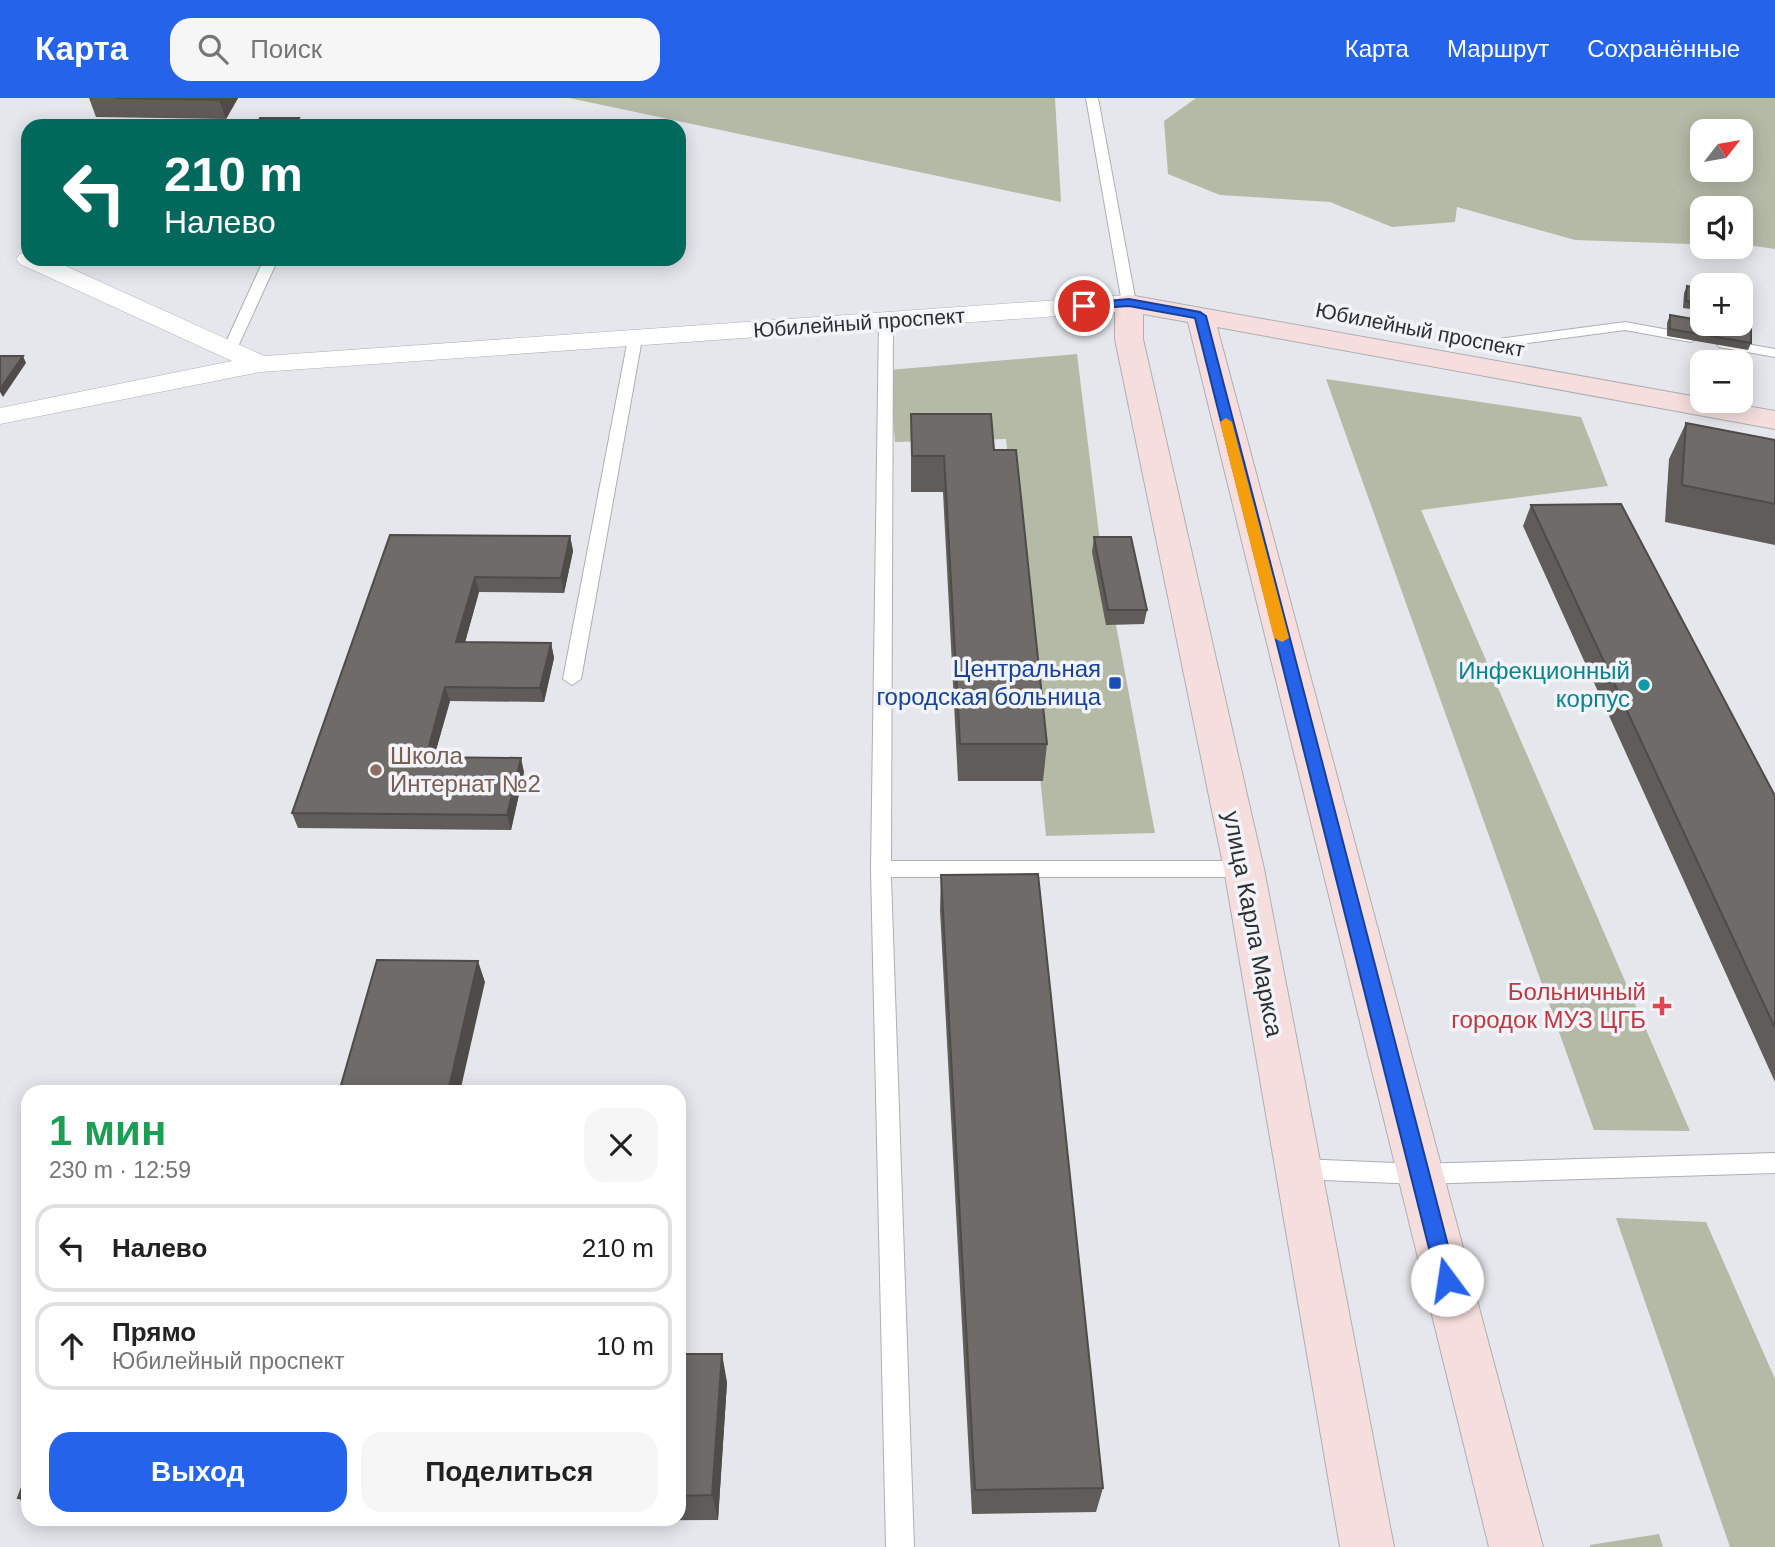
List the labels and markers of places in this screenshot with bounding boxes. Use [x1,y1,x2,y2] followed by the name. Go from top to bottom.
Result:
[1054,276,1114,336] pin
[876,655,1102,710] place label: Центральная городская больница
[1458,657,1630,712] place label: Инфекционный корпус
[1107,675,1123,691] marker: Центральная городская больница
[1636,677,1652,693] marker: Инфекционный корпус
[390,742,541,797] place label: Школа Интернат №2
[368,762,384,778] marker: Школа Интернат №2
[1451,978,1646,1033] place label: Больничный городок МУЗ ЦГБ
[1652,996,1672,1016] marker: Больничный городок МУЗ ЦГБ

